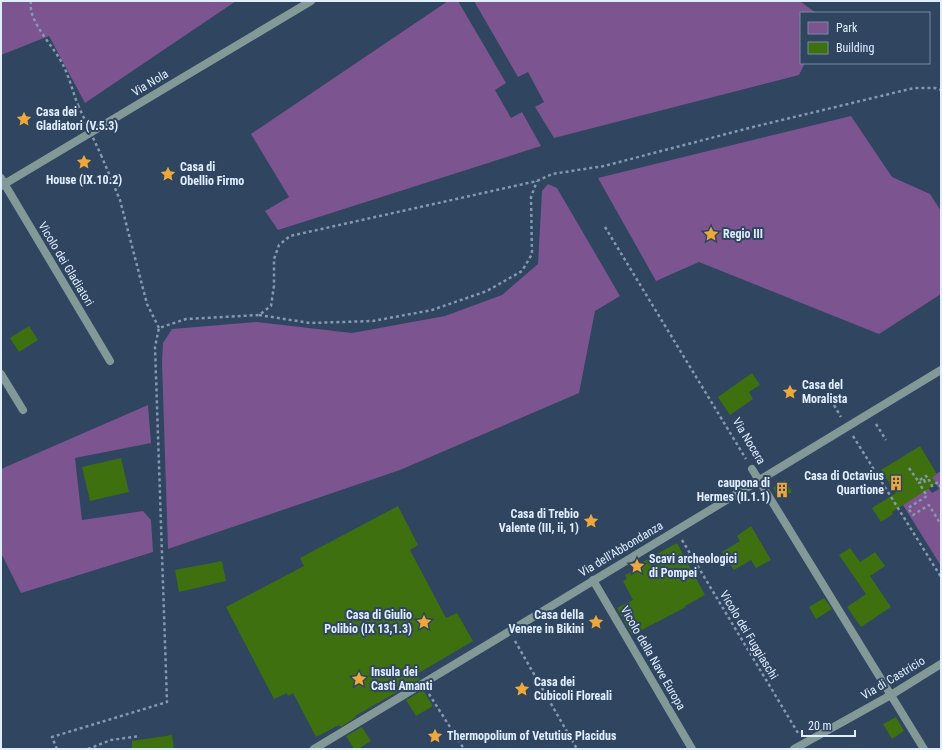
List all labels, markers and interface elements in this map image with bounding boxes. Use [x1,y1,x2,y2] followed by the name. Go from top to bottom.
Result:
[800,12,930,64] legend
[836,21,858,35] text: Park
[836,41,874,55] text: Building
[129,67,171,99] street label: Via Nola
[36,105,118,133] place label: Casa dei Gladiatori (V.5.3)
[15,110,33,128] place icon: Casa dei Gladiatori (V.5.3)
[75,153,93,171] place icon: House (IX.10.2)
[180,160,244,188] place label: Casa di Obellio Firmo
[159,165,177,183] place icon: Casa di Obellio Firmo
[46,173,122,187] place label: House (IX.10.2)
[35,219,97,309] street label: Vicolo dei Gladiatori
[702,225,720,243] place icon: Regio III
[723,227,763,241] place label: Regio III
[802,378,848,406] place label: Casa del Moralista
[781,383,799,401] place icon: Casa del Moralista
[730,415,768,467] street label: Via Nocera
[804,469,885,497] place label: Casa di Octavius Quartione
[887,474,905,492] building icon: Casa di Octavius Quartione
[697,476,770,504] place label: caupona di Hermes (II.1.1)
[773,481,791,499] building icon: caupona di Hermes (II.1.1)
[499,507,579,535] place label: Casa di Trebio Valente (III, ii, 1)
[582,512,600,530] place icon: Casa di Trebio Valente (III, ii, 1)
[576,518,666,580] street label: Via dell'Abbondanza
[649,552,737,580] place label: Scavi archeologici di Pompei
[628,557,646,575] place icon: Scavi archeologici di Pompei
[717,588,781,682] street label: Vicolo dei Fuggiaschi
[618,604,689,713] street label: Vicolo della Nave Europa
[324,608,412,636] place label: Casa di Giulio Polibio (IX 13,1.3)
[508,608,584,636] place label: Casa della Venere in Bikini
[415,613,433,631] place icon: Casa di Giulio Polibio (IX 13,1.3)
[587,613,605,631] place icon: Casa della Venere in Bikini
[859,654,927,702] street label: Via di Castricio
[371,665,432,693] place label: Insula dei Casti Amanti
[350,670,368,688] place icon: Insula dei Casti Amanti
[534,675,612,703] place label: Casa dei Cubicoli Floreali
[513,680,531,698] place icon: Casa dei Cubicoli Floreali
[802,712,855,738] scale bar
[808,719,832,733] text: 20 m
[426,727,444,745] place icon: Thermopolium of Vetutius Placidus
[447,729,617,743] place label: Thermopolium of Vetutius Placidus

